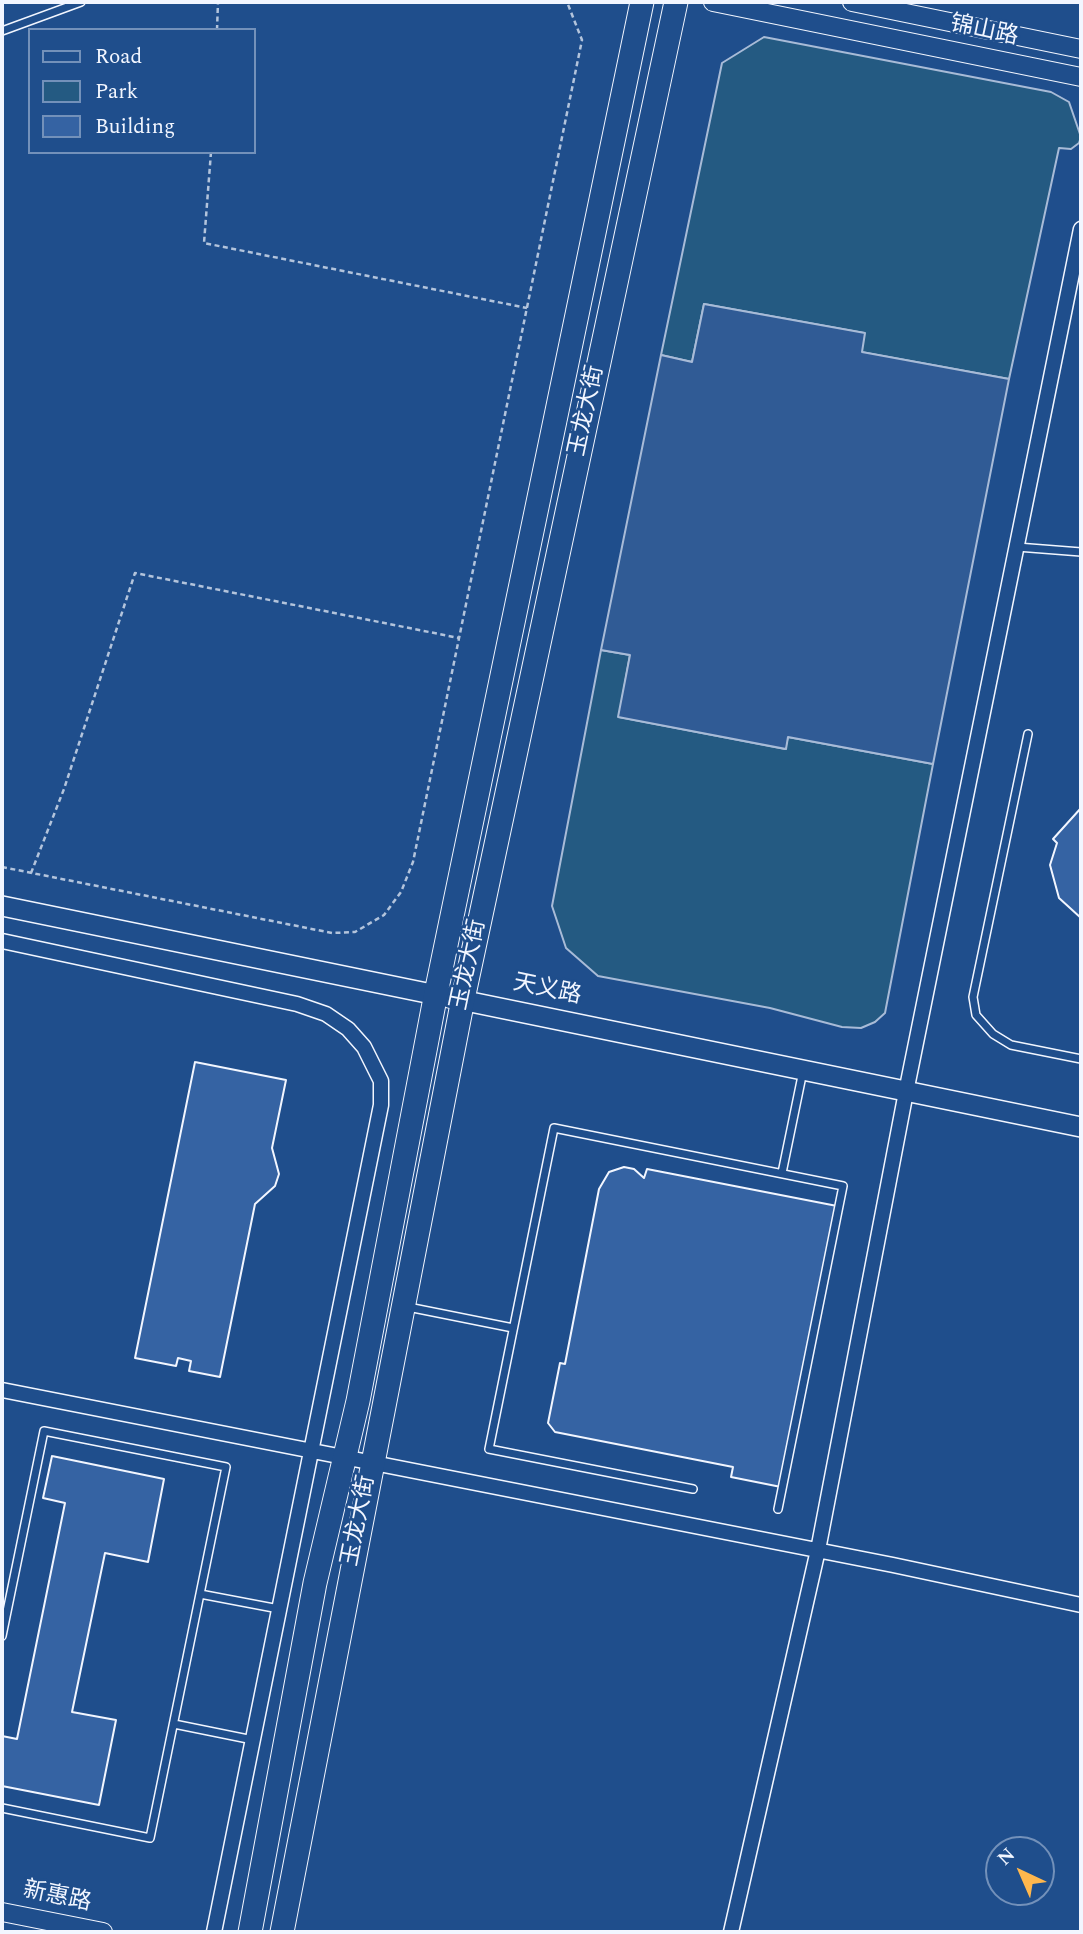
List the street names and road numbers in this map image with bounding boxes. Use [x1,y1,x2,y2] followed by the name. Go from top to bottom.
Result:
[947,11,1021,53] street label: 锦山路
[565,363,611,459] street label: 玉龙大街
[447,917,493,1013] street label: 玉龙大街
[510,970,584,1012] street label: 天义路
[338,1473,382,1569] street label: 玉龙大街
[20,1877,94,1919] street label: 新惠路

